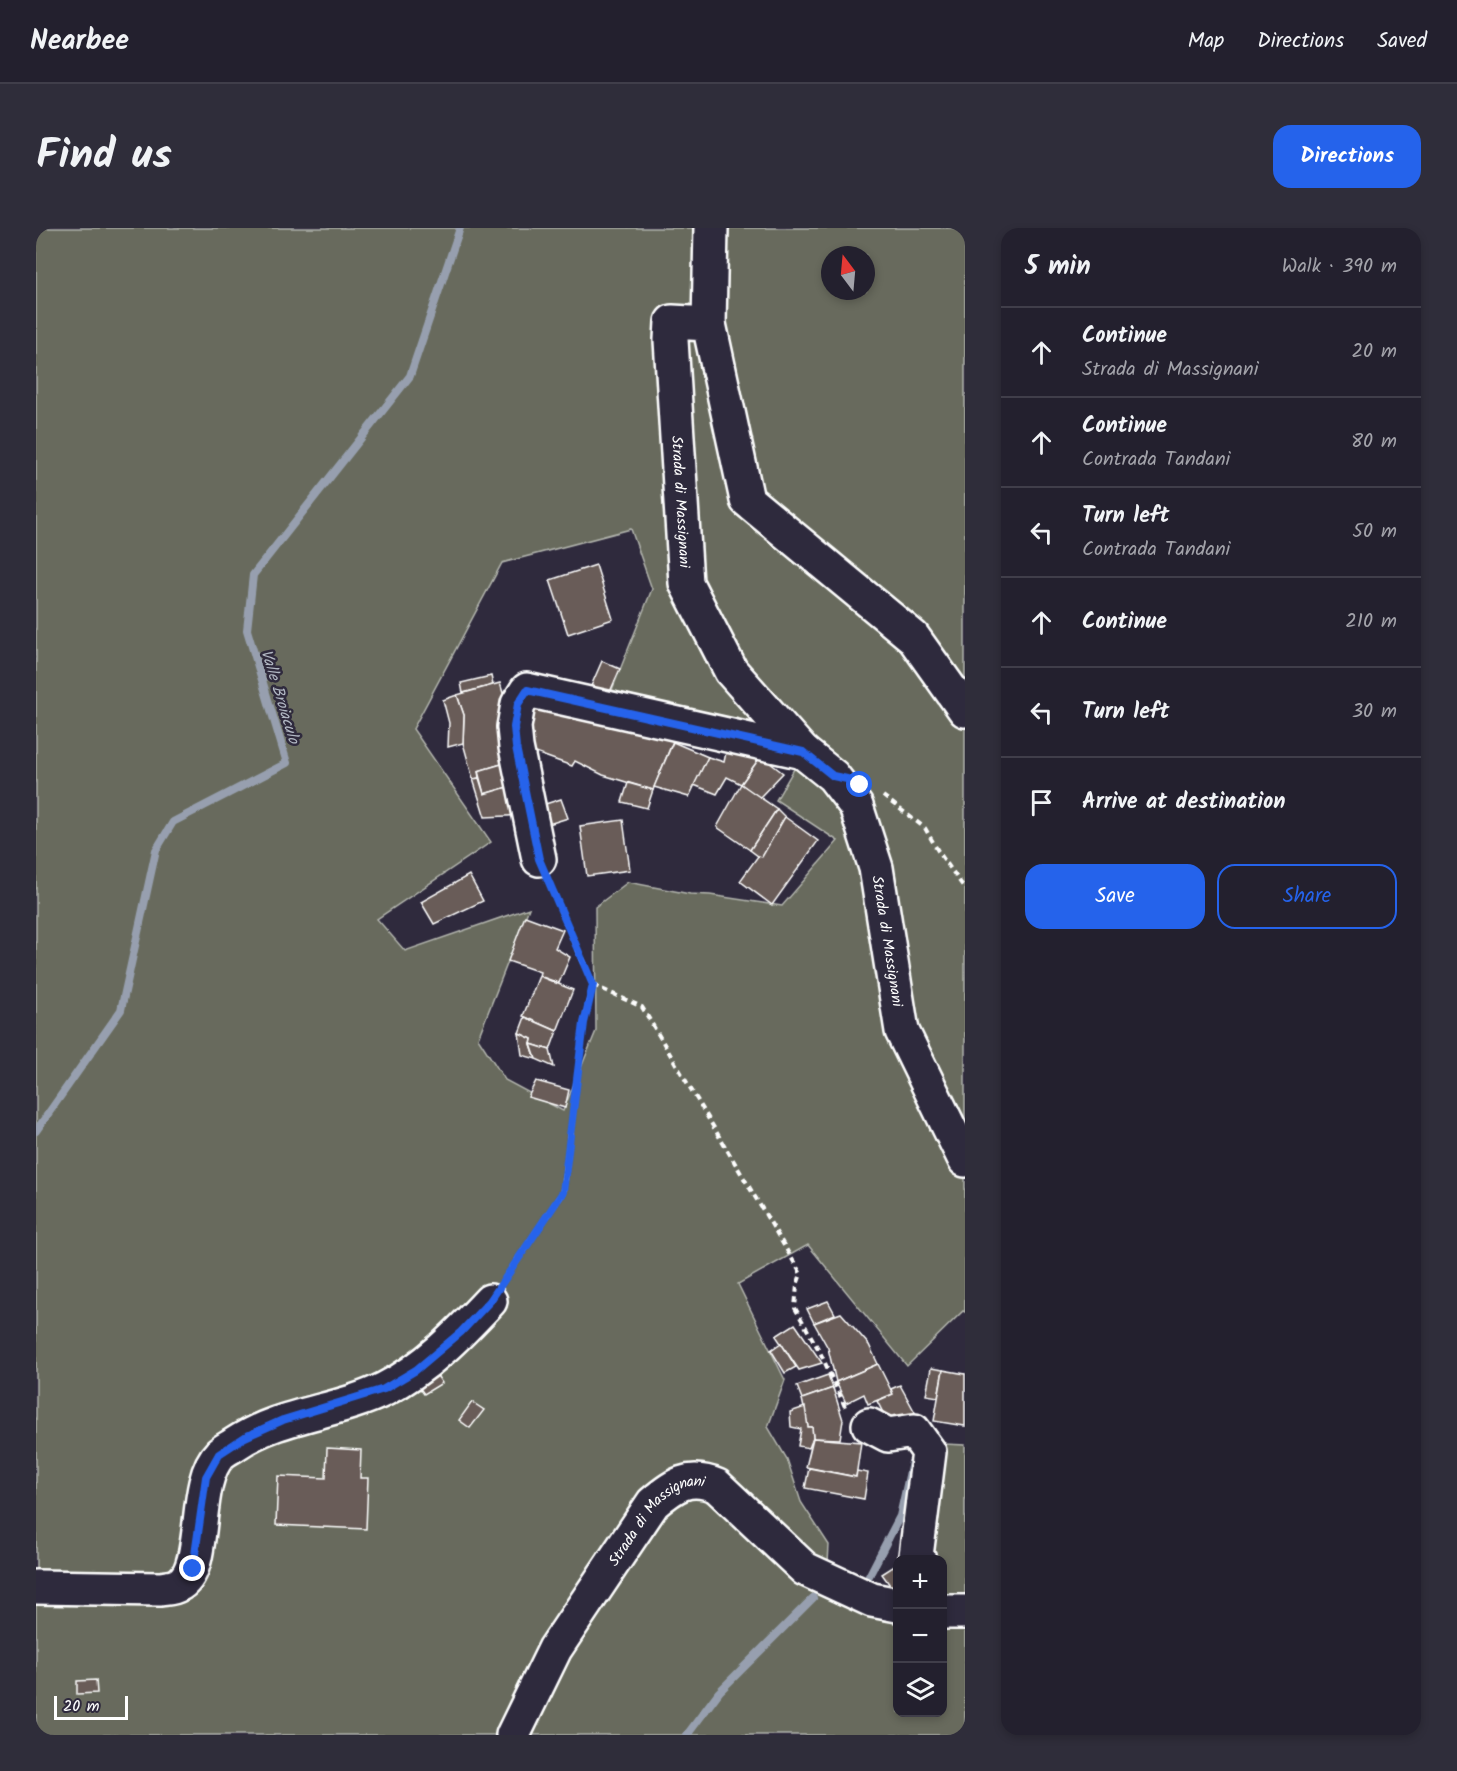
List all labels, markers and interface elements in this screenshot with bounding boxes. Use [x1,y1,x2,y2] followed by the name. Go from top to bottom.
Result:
[30,19,129,64] text: Nearbee
[1188,25,1224,58] text: Map
[1257,25,1344,58] text: Directions
[1377,25,1427,58] text: Saved
[36,123,172,190] text: Find us
[1273,125,1421,188] button: Directions
[821,246,875,300] north arrow
[1025,246,1091,288] text: 5 min
[1282,251,1397,283] text: Walk · 390 m
[1082,319,1167,354] text: Continue
[1025,336,1058,369] icon: ahead
[1351,336,1397,368] text: 20 m
[1082,354,1258,386] text: Strada di Massignani
[1082,409,1167,444] text: Continue
[1025,426,1058,459] icon: ahead
[1351,426,1397,458] text: 80 m
[664,435,696,570] street label: Strada di Massignani
[1082,444,1230,476] text: Contrada Tandani
[1082,499,1169,534] text: Turn left
[1025,516,1058,549] icon: left
[1352,516,1397,548] text: 50 m
[1082,534,1230,566] text: Contrada Tandani
[1082,605,1167,640] text: Continue
[1025,606,1058,639] icon: ahead
[1345,606,1397,638] text: 210 m
[253,646,306,748] water label: Valle Broiaculo
[1082,695,1169,730] text: Turn left
[1025,696,1058,729] icon: left
[1352,696,1397,728] text: 30 m
[846,771,872,797] route start
[1082,785,1285,820] text: Arrive at destination
[1025,786,1058,819] icon: arrive
[1025,864,1205,929] button: Save
[1217,864,1397,929] button: Share
[864,874,909,1010] street label: Strada di Massignani
[603,1470,708,1572] street label: Strada di Massignani
[179,1555,205,1581] route end
[893,1555,947,1717] map controls
[893,1555,947,1609] button: +
[893,1609,947,1663] button: −
[893,1663,947,1717] button: layers
[54,1693,128,1720] scale bar
[63,1694,99,1719] text: 20 m

